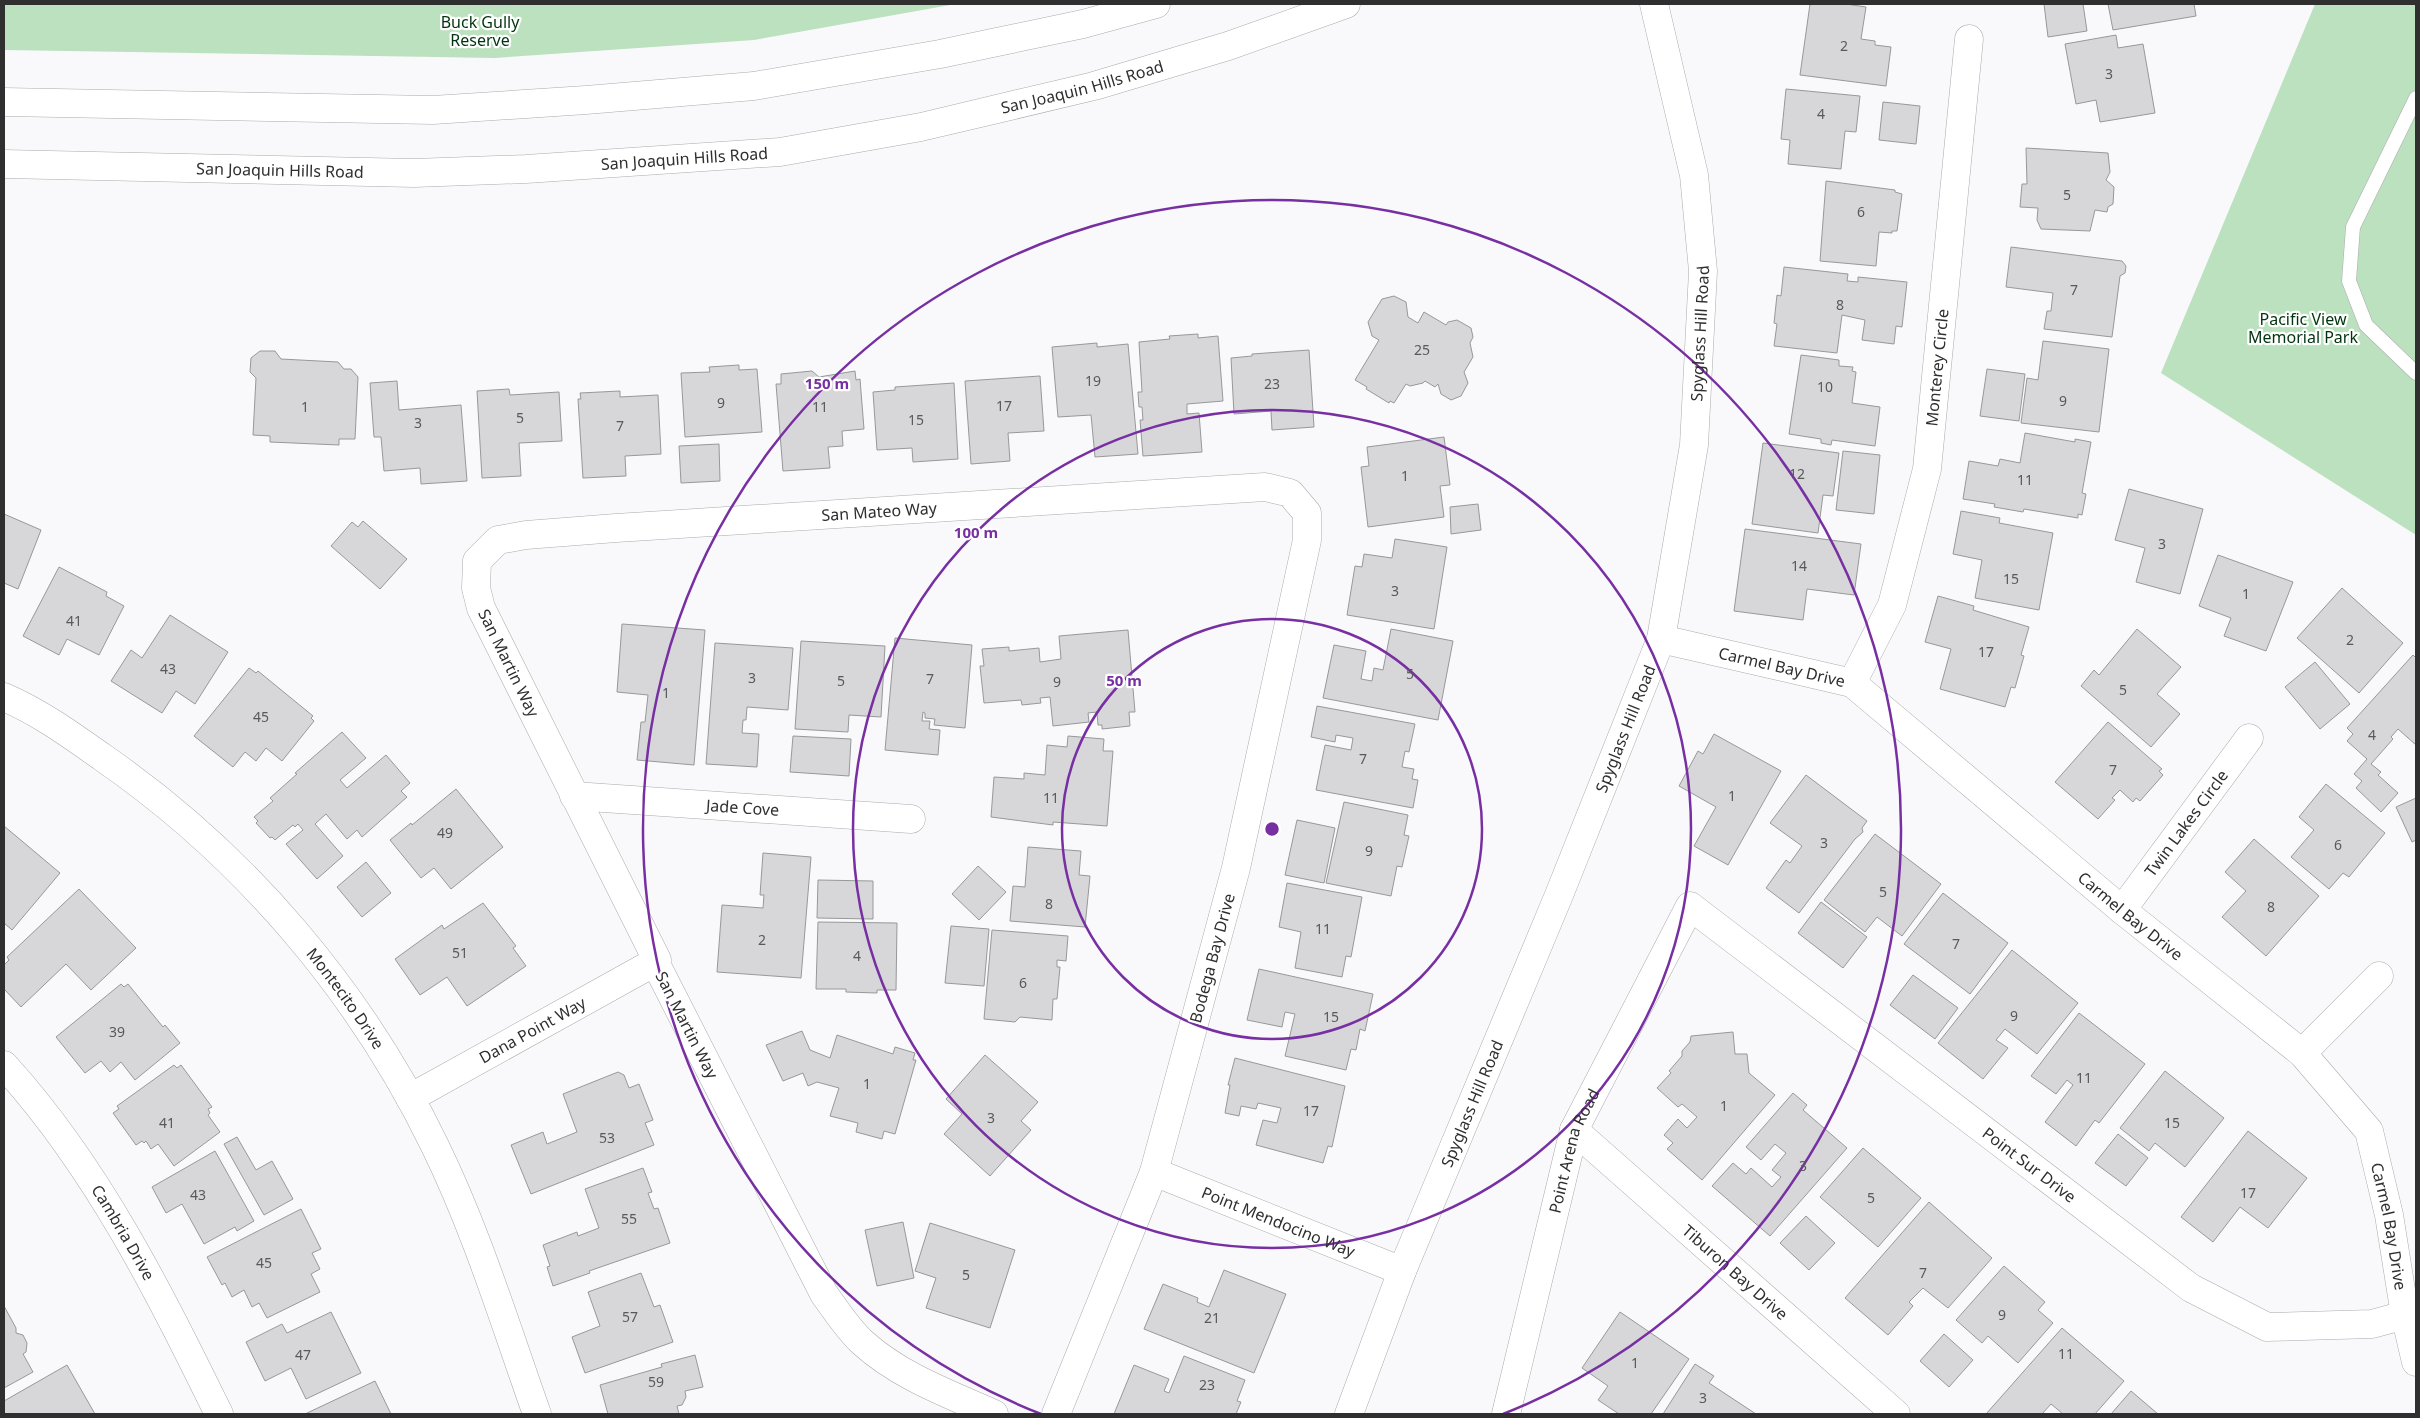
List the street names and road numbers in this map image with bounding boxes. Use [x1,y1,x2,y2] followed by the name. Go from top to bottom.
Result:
[999,55,1166,119] street label: San Joaquin Hills Road
[600,142,769,175] street label: San Joaquin Hills Road
[196,157,364,183] street label: San Joaquin Hills Road
[1685,265,1714,402] street label: Spyglass Hill Road
[1920,308,1954,427] street label: Monterey Circle
[821,497,938,526] street label: San Mateo Way
[473,605,545,721] street label: San Martin Way
[1716,642,1847,692] street label: Carmel Bay Drive
[1590,661,1661,796] street label: Spyglass Hill Road
[2139,765,2233,881] street label: Twin Lakes Circle
[703,794,780,821] street label: Jade Cove
[2073,867,2188,965] street label: Carmel Bay Drive
[1184,891,1240,1025] street label: Bodega Bay Drive
[302,943,389,1053] street label: Montecito Drive
[651,968,724,1083] street label: San Martin Way
[475,991,590,1068] street label: Dana Point Way
[1436,1037,1508,1170] street label: Spyglass Hill Road
[1543,1085,1605,1215] street label: Point Arena Road
[1978,1122,2081,1208] street label: Point Sur Drive
[2366,1160,2412,1292] street label: Carmel Bay Drive
[87,1180,160,1284] street label: Cambria Drive
[1198,1181,1359,1263] street label: Point Mendocino Way
[1678,1220,1793,1325] street label: Tiburon Bay Drive

